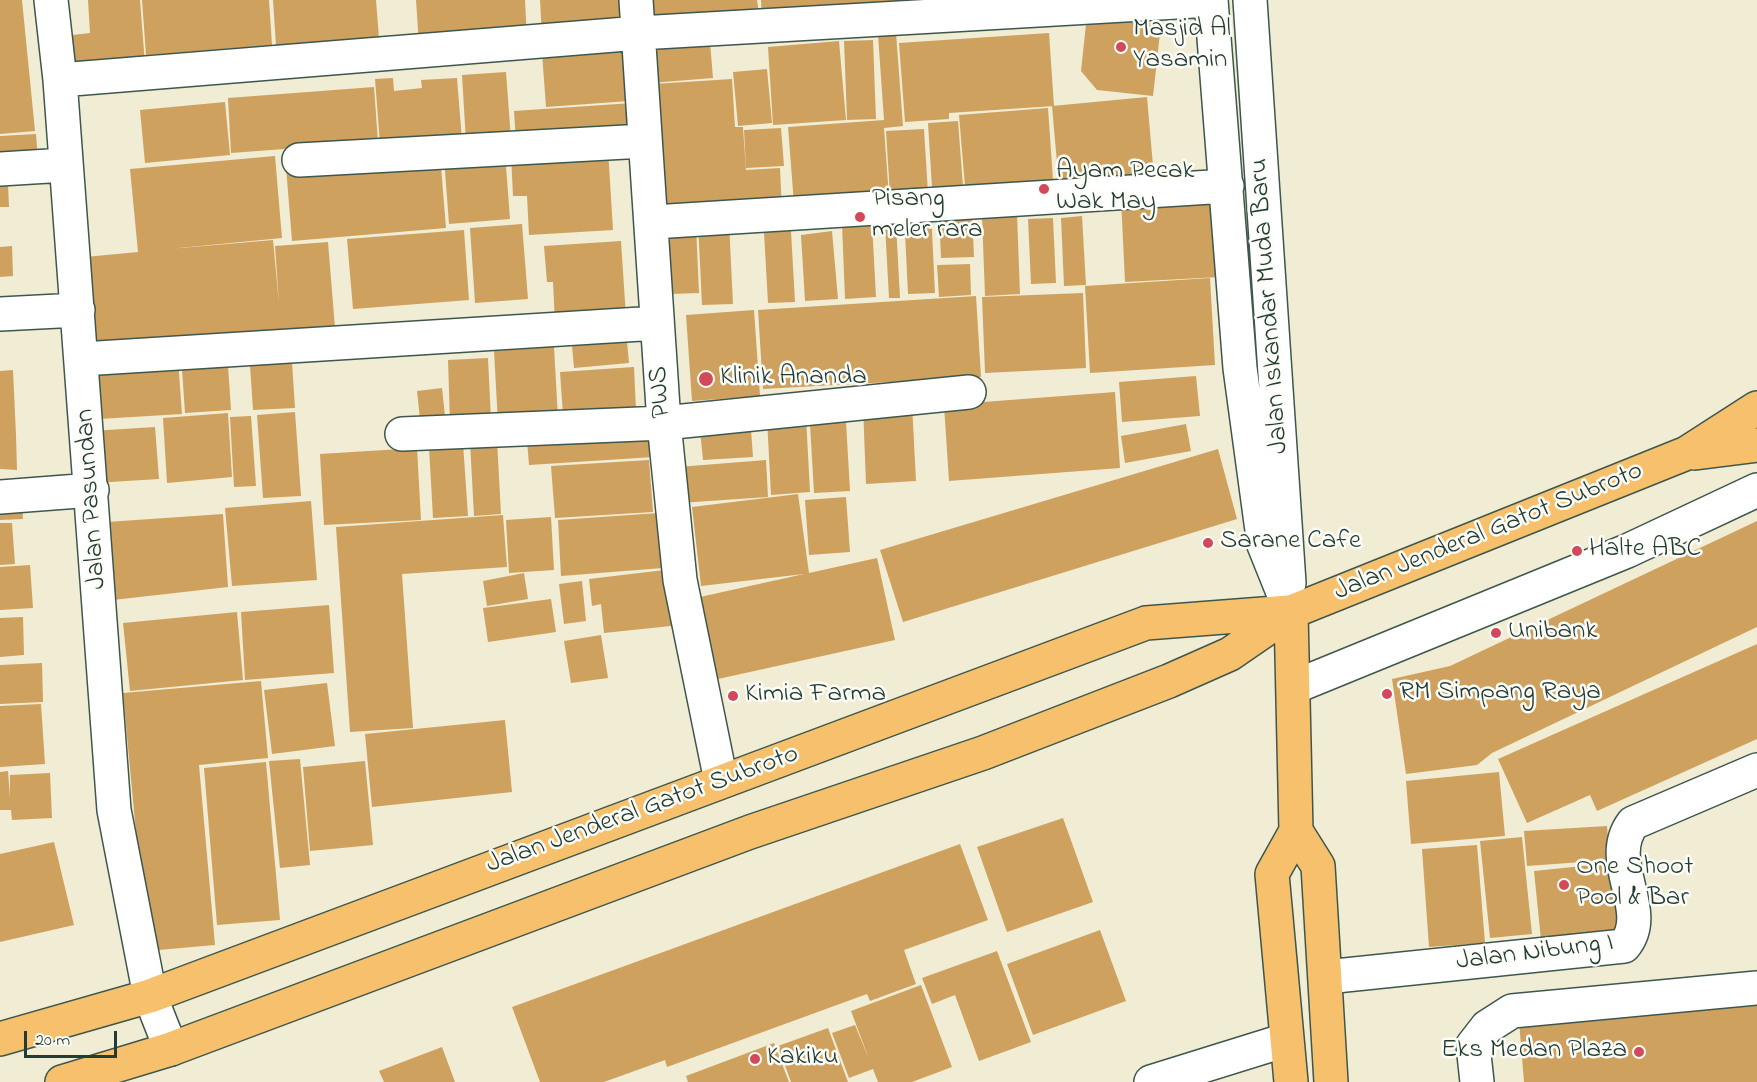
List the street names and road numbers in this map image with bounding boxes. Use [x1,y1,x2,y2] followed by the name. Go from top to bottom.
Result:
[1245,157,1297,455] street label: Jalan Iskandar Muda Baru
[644,365,680,419] street label: PWS
[71,408,115,590] street label: Jalan Pasundan
[1330,456,1648,610] street label: Jalan Jenderal Gatot Subroto
[482,739,804,883] street label: Jalan Jenderal Gatot Subroto
[1455,928,1615,980] street label: Jalan Nibung I

